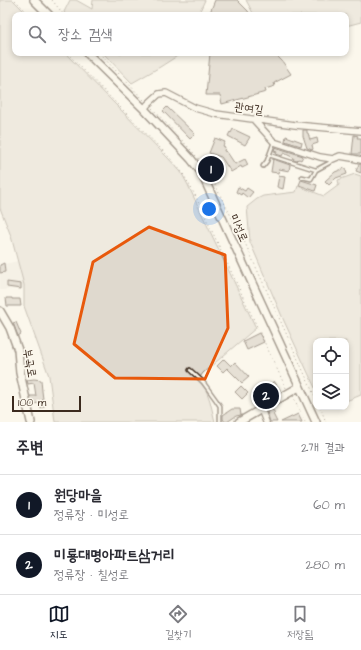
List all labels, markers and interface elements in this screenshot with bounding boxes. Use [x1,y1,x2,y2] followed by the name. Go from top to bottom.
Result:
[12,12,349,56] search box
[26,23,48,45] icon: search
[58,24,112,45] text: 장소 검색
[233,98,265,119] street label: 관여길
[198,154,224,184] pin: 1
[199,199,219,219] your location
[225,212,252,245] street label: 미성로
[313,338,349,410] map controls
[313,338,349,374] button: locate
[19,347,40,379] street label: 부곡로
[313,374,349,410] button: layers
[253,381,279,411] pin: 2
[12,394,81,413] scale bar
[18,395,46,410] text: 100 m
[16,436,43,460] text: 주변
[301,439,345,457] text: 2개 결과
[54,485,102,506] text: 원당마을
[28,496,30,514] text: 1
[313,496,345,514] text: 60 m
[54,506,129,524] text: 정류장 · 미성로
[54,545,175,566] text: 미룡대명아파트삼거리
[25,556,33,574] text: 2
[306,556,345,574] text: 280 m
[54,566,129,584] text: 정류장 · 칠성로
[48,603,70,642] tab: 지도
[165,603,191,642] tab: 길찾기
[287,603,313,642] tab: 저장됨

